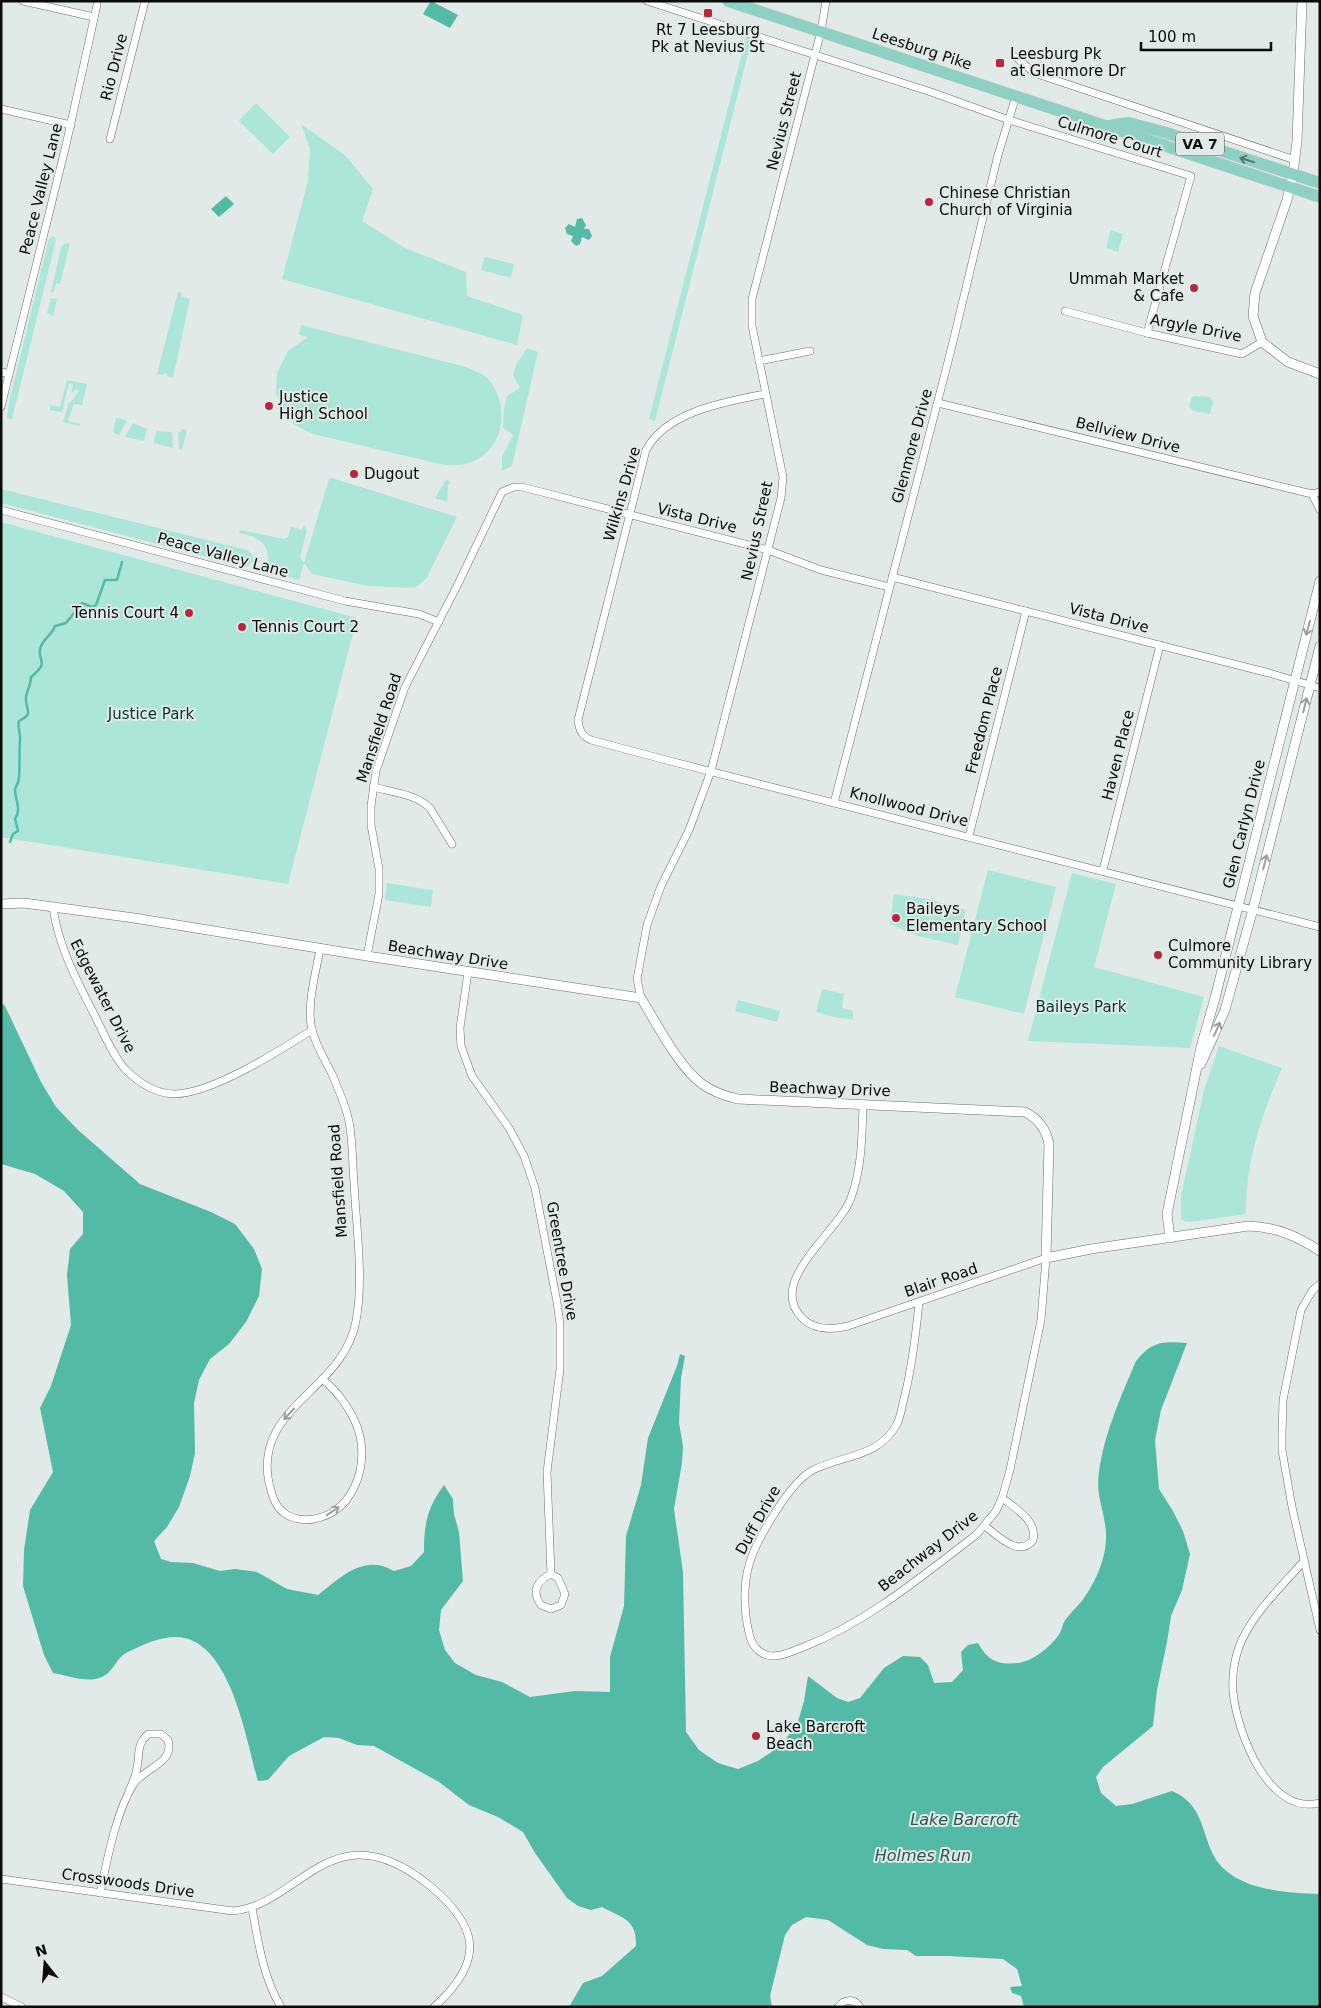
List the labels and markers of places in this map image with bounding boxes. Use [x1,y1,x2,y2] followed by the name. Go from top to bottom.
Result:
[702,7,714,19] marker: Rt 7 Leesburg Pk at Nevius St
[651,21,765,56] place label: Rt 7 Leesburg Pk at Nevius St
[1010,45,1127,80] place label: Leesburg Pk at Glenmore Dr
[994,57,1006,69] marker: Leesburg Pk at Glenmore Dr
[939,184,1073,219] place label: Chinese Christian Church of Virginia
[923,196,935,208] marker: Chinese Christian Church of Virginia
[1069,270,1184,305] place label: Ummah Market & Cafe
[1188,282,1200,294] marker: Ummah Market & Cafe
[278,388,368,423] place label: Justice High School
[263,400,275,412] marker: Justice High School
[364,465,419,483] place label: Dugout
[348,468,360,480] marker: Dugout
[71,604,179,622] place label: Tennis Court 4
[183,607,195,619] marker: Tennis Court 4
[251,618,359,636] place label: Tennis Court 2
[236,621,248,633] marker: Tennis Court 2
[906,900,1047,935] place label: Baileys Elementary School
[890,912,902,924] marker: Baileys Elementary School
[1168,937,1312,972] place label: Culmore Community Library
[1152,949,1164,961] marker: Culmore Community Library
[766,1718,865,1753] place label: Lake Barcroft Beach
[750,1730,762,1742] marker: Lake Barcroft Beach

